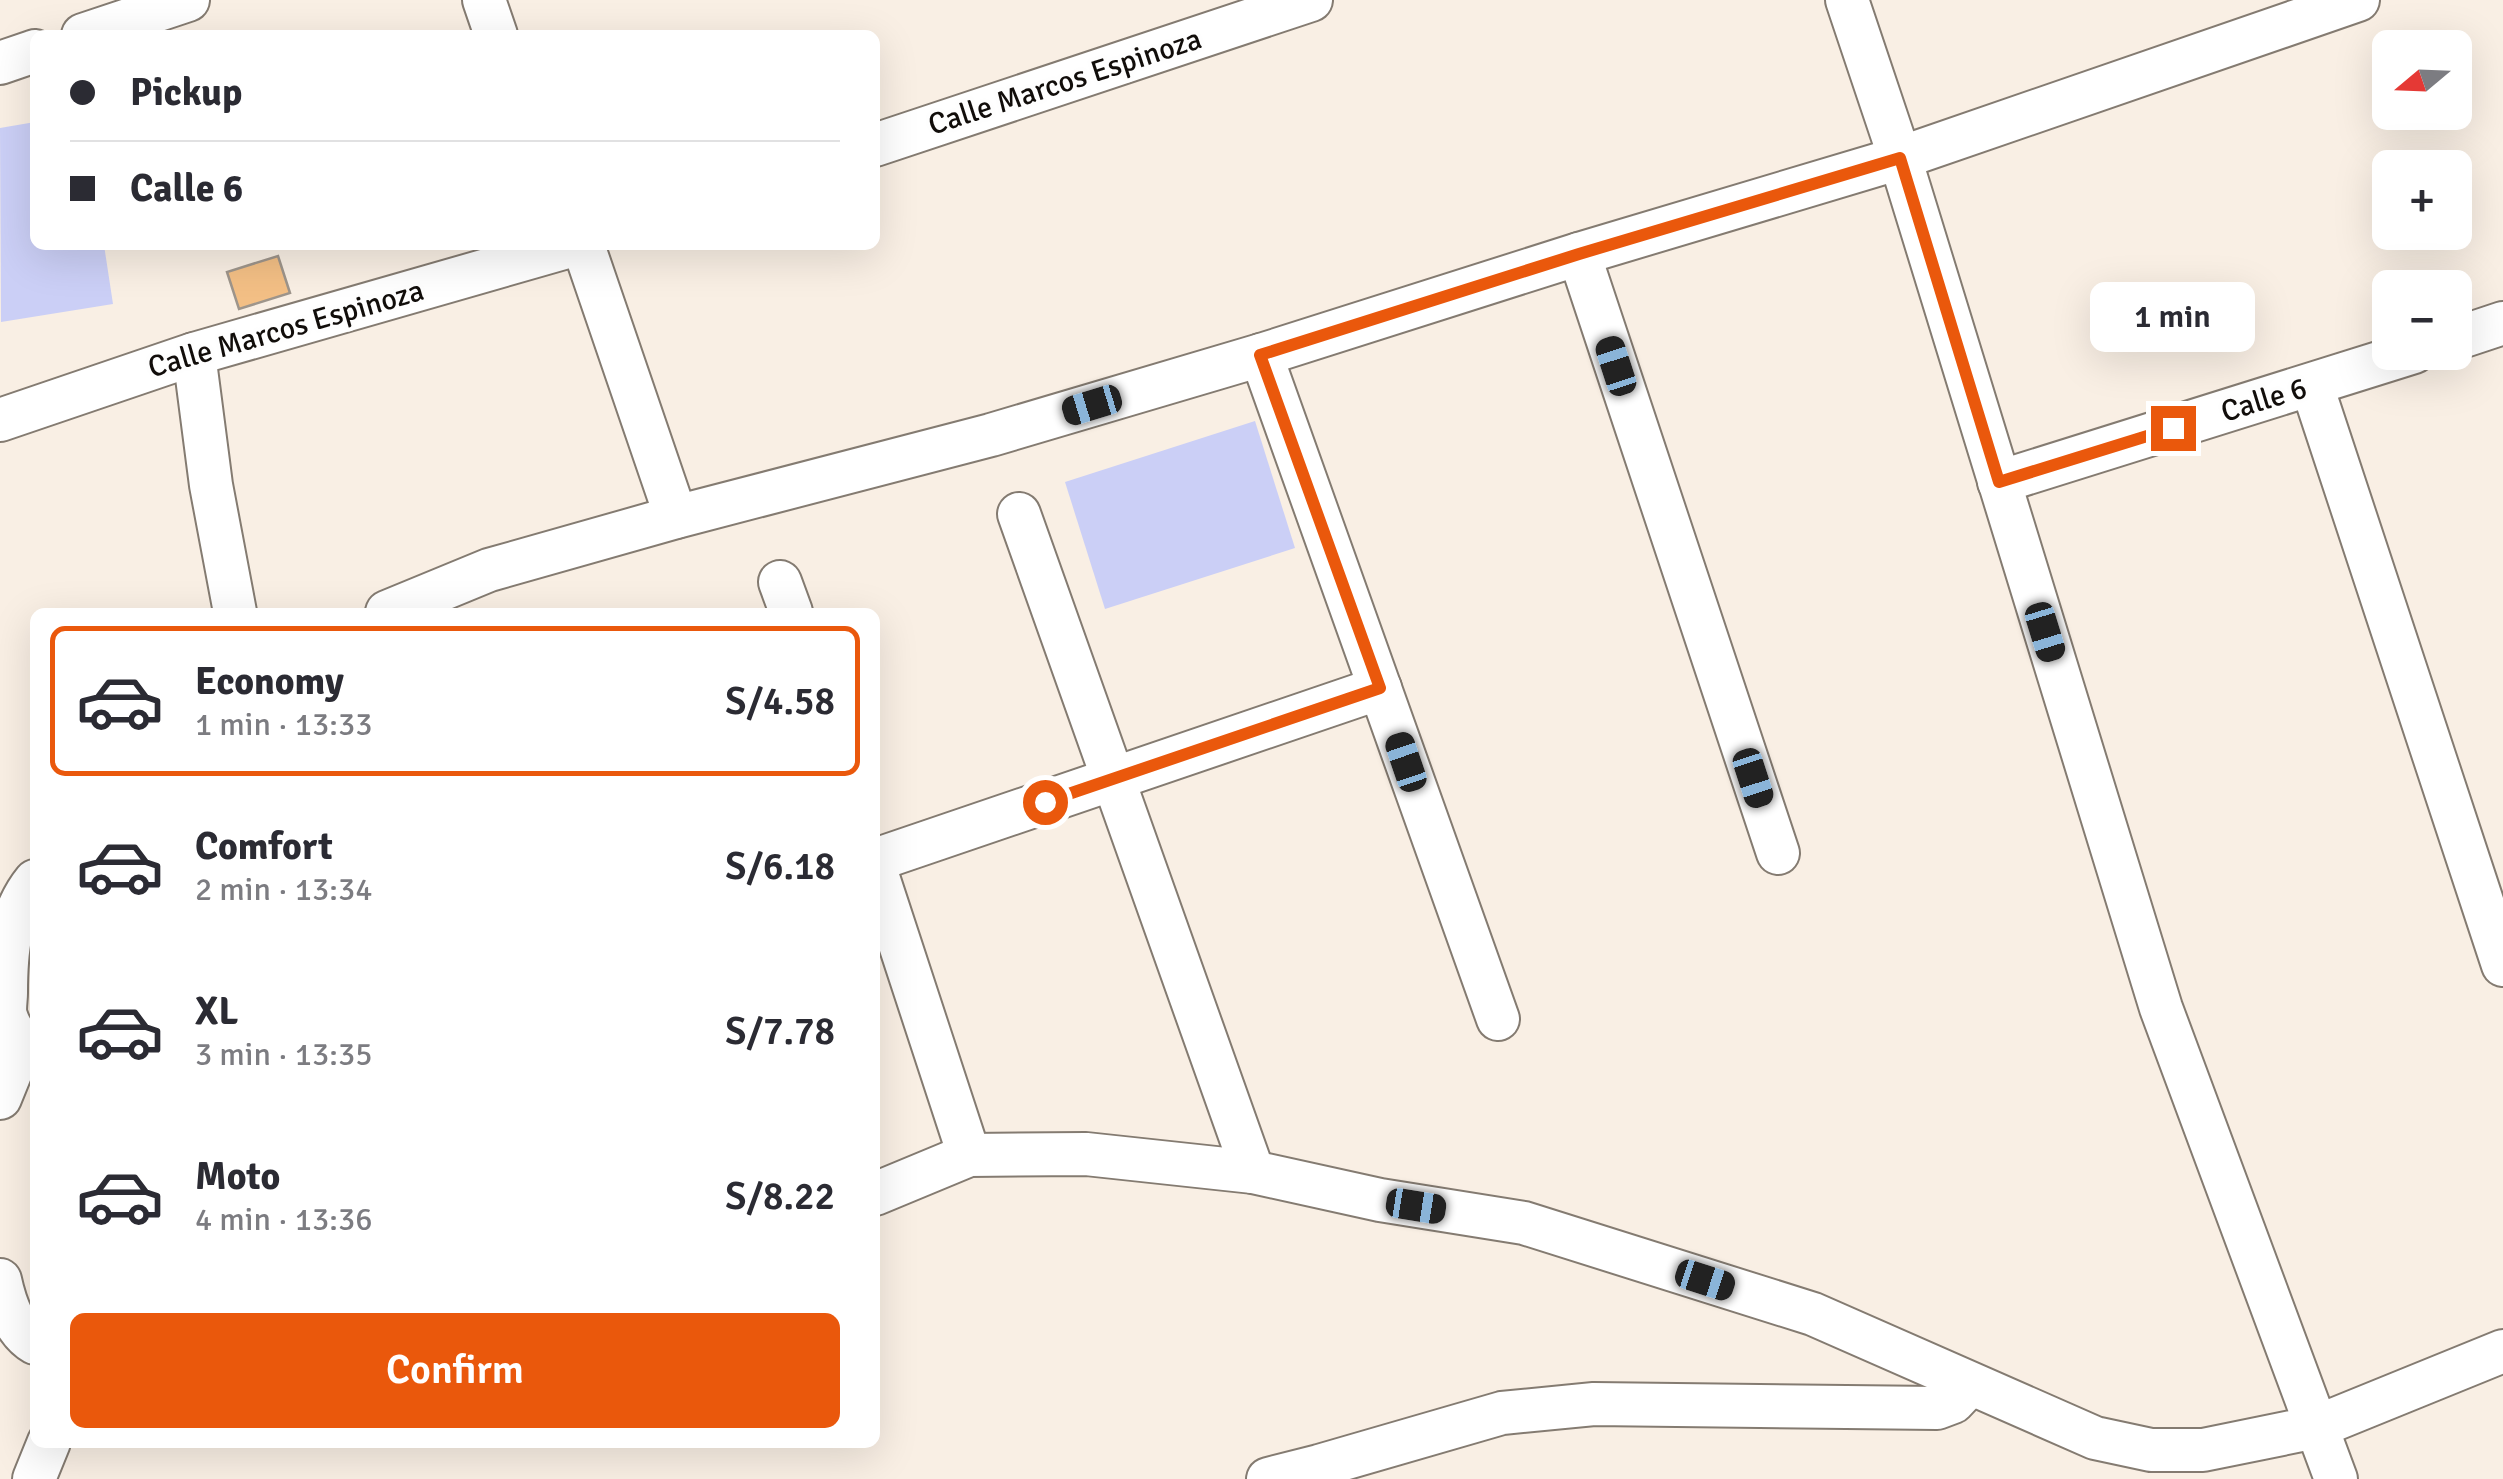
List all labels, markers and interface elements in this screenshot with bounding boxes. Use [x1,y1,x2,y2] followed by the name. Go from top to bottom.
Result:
[924,20,1206,144] street label: Calle Marcos Espinoza
[2372,30,2472,130] north arrow
[2372,30,2472,370] map controls
[130,69,242,116] text: Pickup
[2372,150,2472,250] button: +
[130,165,243,212] text: Calle 6
[2372,270,2472,370] button: −
[144,272,428,386] street label: Calle Marcos Espinoza
[2090,283,2256,353] callout: 1 min
[2134,297,2211,336] text: 1 min
[1592,333,1640,399] car
[2217,369,2311,431] street label: Calle 6
[1059,382,1125,428] car
[2151,406,2196,451] route end
[2022,599,2068,665] car
[75,656,165,746] icon: car
[195,658,344,705] text: Economy
[725,678,835,725] text: S/4.58
[195,705,373,744] text: 1 min · 13:33
[1382,729,1430,795] car
[1729,745,1777,811] car
[1023,780,1068,825] route start
[75,821,165,911] icon: car
[195,823,333,870] text: Comfort
[725,843,835,890] text: S/6.18
[195,870,373,909] text: 2 min · 13:34
[75,986,165,1076] icon: car
[195,988,238,1035] text: XL
[725,1008,835,1055] text: S/7.78
[195,1035,373,1074] text: 3 min · 13:35
[75,1151,165,1241] icon: car
[195,1153,280,1200] text: Moto
[725,1173,835,1220] text: S/8.22
[1384,1186,1448,1226] car
[195,1200,373,1239] text: 4 min · 13:36
[1672,1256,1738,1304] car
[70,1313,840,1428] button: Confirm

